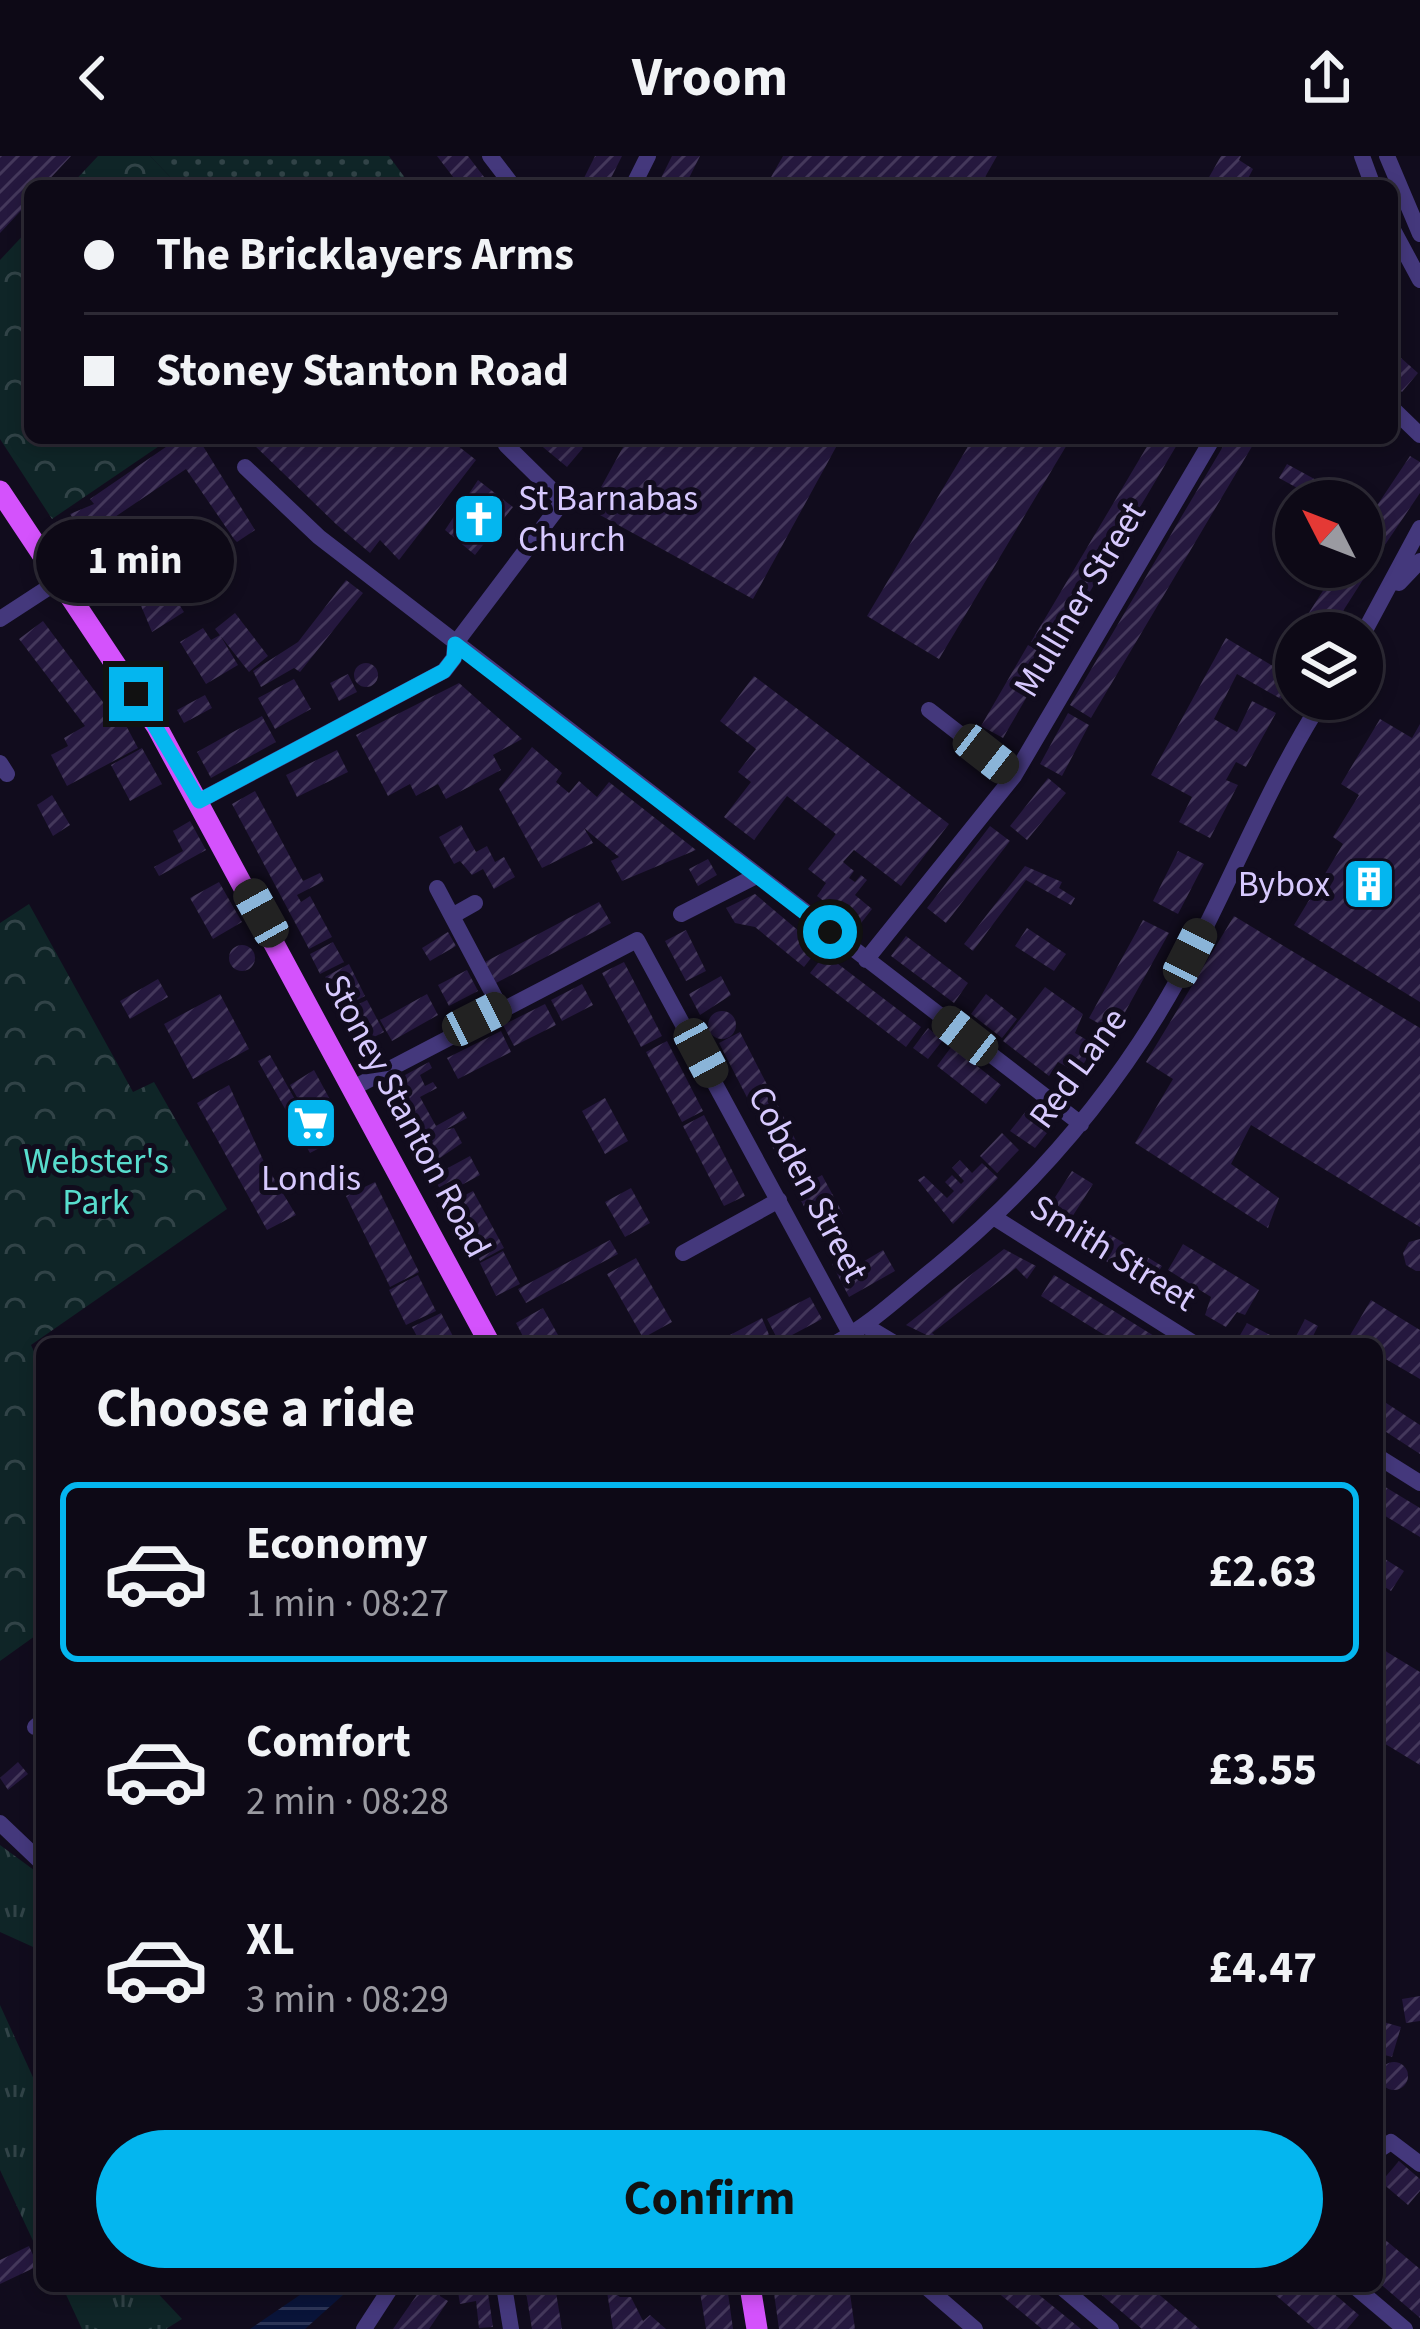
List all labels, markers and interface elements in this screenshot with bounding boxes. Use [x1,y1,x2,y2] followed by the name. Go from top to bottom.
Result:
[632,40,788,117] text: Vroom
[60,45,126,111] icon: back
[1294,45,1360,111] icon: share
[156,223,574,287] text: The Bricklayers Arms
[156,339,569,403] text: Stoney Stanton Road
[518,473,698,565] place label: St Barnabas Church
[1275,480,1383,588] north arrow
[1275,480,1383,720] map controls
[451,491,507,547] church icon: St Barnabas Church
[1001,491,1159,707] street label: Mulliner Street
[37,520,235,604] callout: 1 min
[88,533,182,589] text: 1 min
[1275,612,1383,720] button: layers
[109,667,163,721] route end
[947,718,1025,790] car
[1341,856,1397,912] building icon: Bybox
[1238,859,1330,910] place label: Bybox
[228,873,294,953] car
[803,905,857,959] route start
[1158,913,1222,993] car
[311,965,503,1267] street label: Stoney Stanton Road
[437,987,517,1051] car
[1017,997,1139,1139] street label: Red Lane
[926,1000,1004,1072] car
[668,1013,734,1093] car
[735,1077,881,1291] street label: Cobden Street
[283,1095,339,1151] supermarket icon: Londis
[23,1136,169,1228] park label: Webster's Park
[261,1153,361,1204] place label: Londis
[1020,1182,1206,1324] street label: Smith Street
[96,1371,415,1448] text: Choose a ride
[246,1512,428,1576] text: Economy
[102,1518,210,1626] icon: car
[1208,1540,1317,1604] text: £2.63
[246,1576,449,1632] text: 1 min · 08:27
[246,1710,411,1774] text: Comfort
[102,1716,210,1824] icon: car
[1208,1738,1317,1802] text: £3.55
[246,1774,449,1830] text: 2 min · 08:28
[246,1908,295,1972] text: XL
[102,1914,210,2022] icon: car
[1208,1936,1317,2000] text: £4.47
[246,1972,449,2028] text: 3 min · 08:29
[96,2130,1323,2268] button: Confirm

